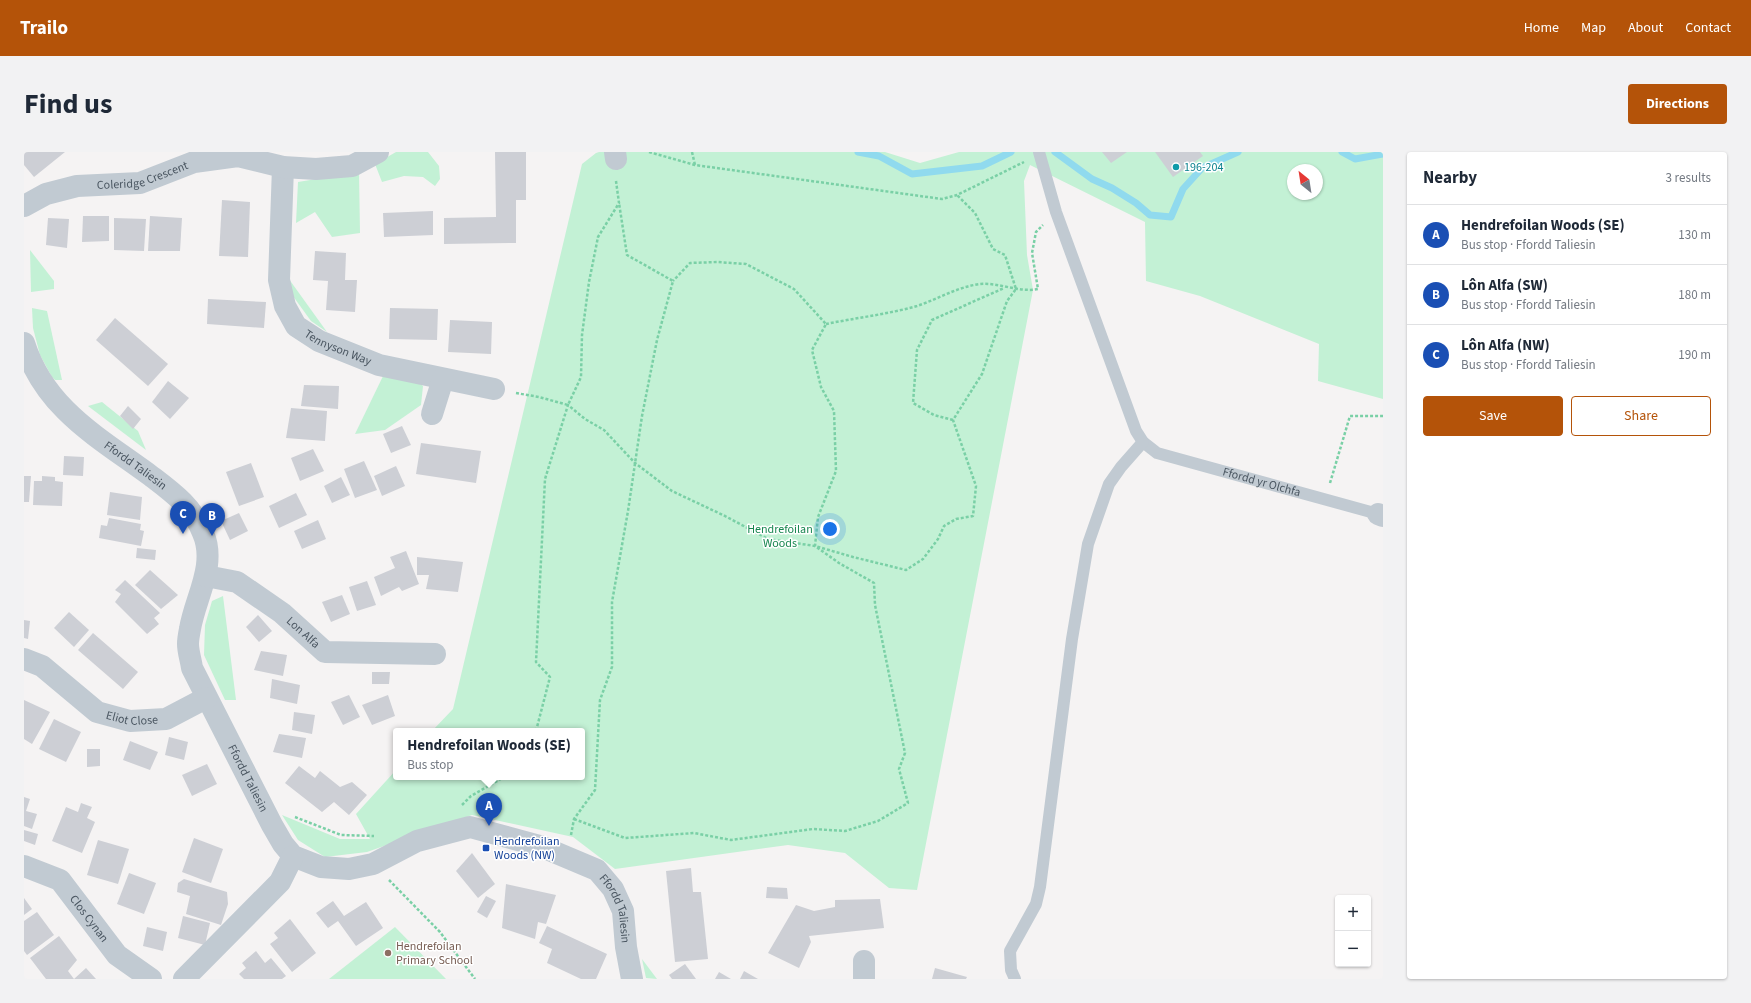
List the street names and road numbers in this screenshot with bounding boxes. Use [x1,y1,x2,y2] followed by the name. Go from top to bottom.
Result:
[96,157,191,194] street label: Coleridge Crescent
[301,325,374,370] street label: Tennyson Way
[101,437,171,494] street label: Ffordd Taliesin
[1221,463,1303,501] street label: Ffordd yr Olchfa
[283,613,324,652] street label: Lon Alfa
[104,706,159,729] street label: Eliot Close
[224,741,272,815] street label: Ffordd Taliesin
[595,870,634,944] street label: Ffordd Taliesin
[66,891,113,946] street label: Clos Cynan

